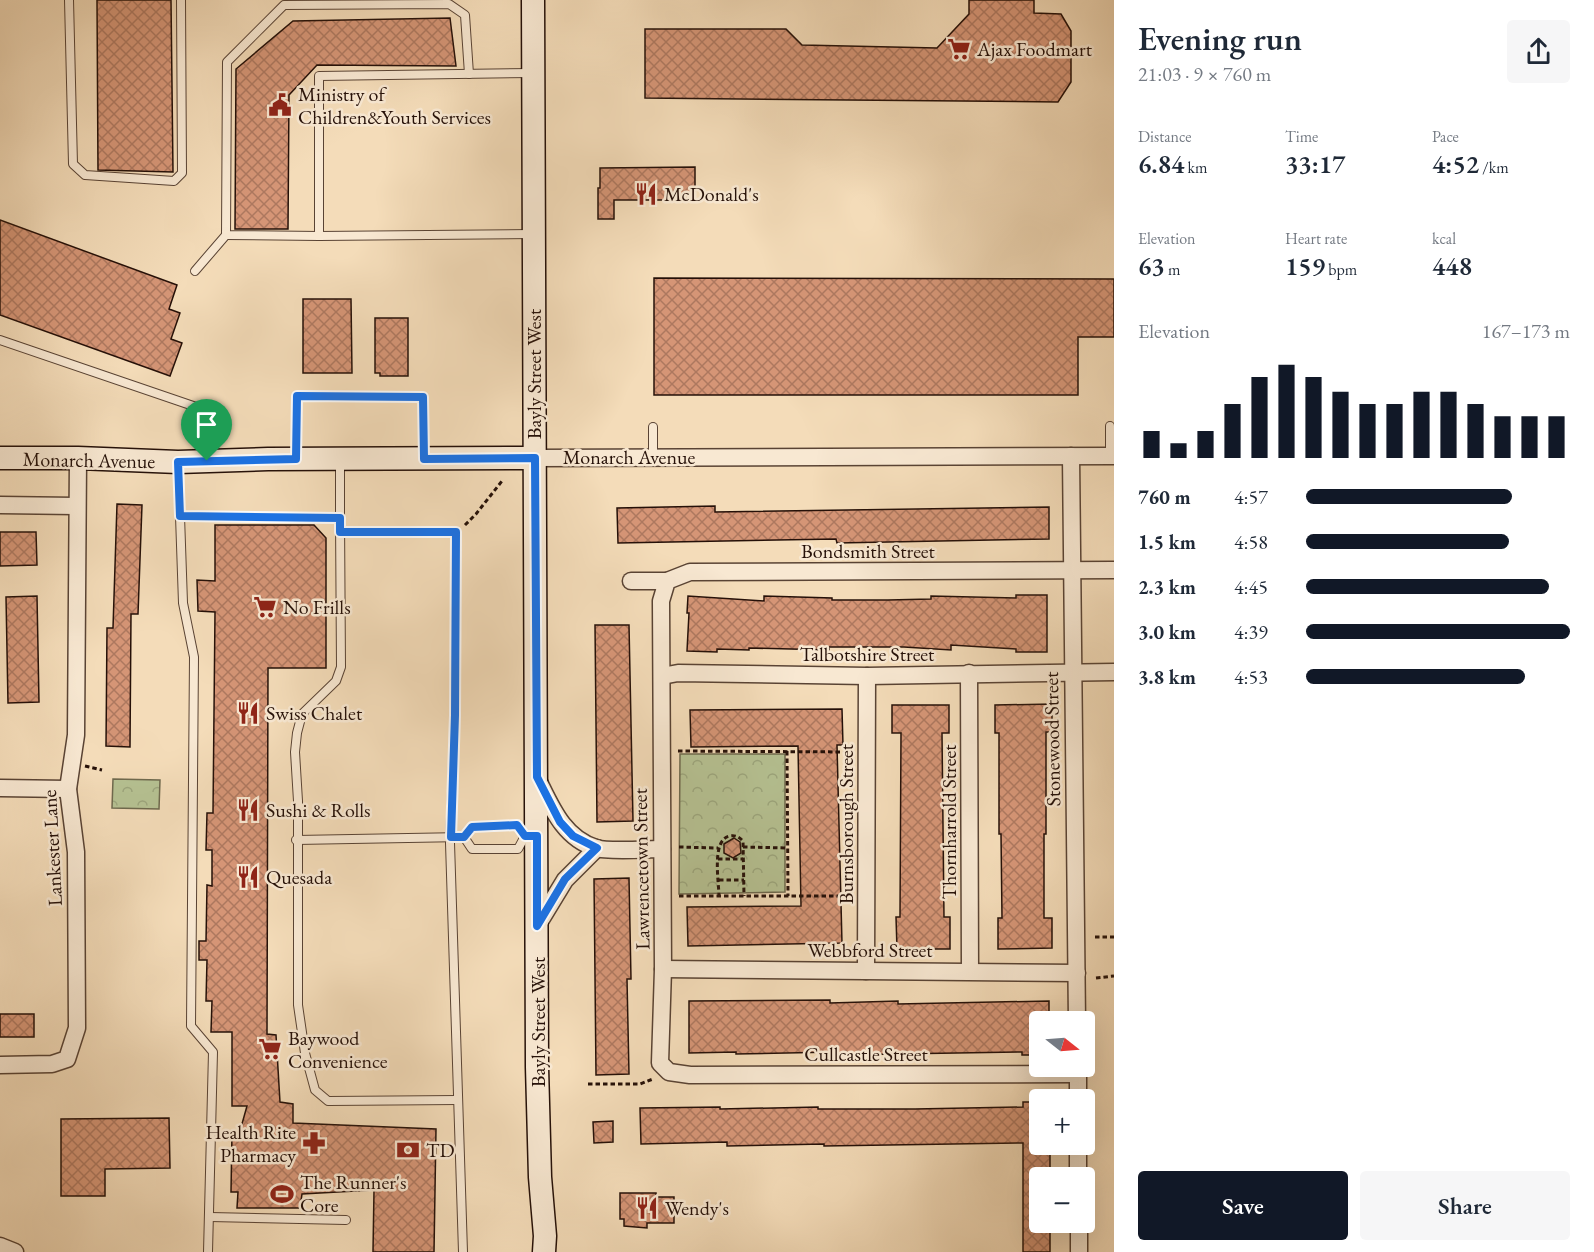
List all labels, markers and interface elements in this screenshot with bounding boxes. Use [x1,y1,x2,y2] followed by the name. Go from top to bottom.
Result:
[1138,17,1302,60] text: Evening run
[1507,20,1570,83] button: share
[946,36,972,62] supermarket icon: Ajax Foodmart
[976,36,1093,62] place label: Ajax Foodmart
[1138,61,1271,87] text: 21:03 · 9 × 760 m
[298,81,491,130] place label: Ministry of Children&Youth Services
[267,92,293,118] public building icon: Ministry of Children&Youth Services
[1138,126,1191,147] text: Distance
[1285,126,1318,147] text: Time
[1432,126,1459,147] text: Pace
[1138,147,1184,181] text: 6.84
[1285,147,1345,181] text: 33:17
[1432,147,1479,181] text: 4:52
[1184,157,1207,178] text: km
[1479,157,1509,178] text: /km
[633,181,659,207] restaurant icon: McDonald's
[664,181,759,207] place label: McDonald's
[1138,228,1196,249] text: Elevation
[1285,228,1347,249] text: Heart rate
[1432,228,1456,249] text: kcal
[1138,249,1165,283] text: 63
[1285,249,1325,283] text: 159
[1432,249,1472,283] text: 448
[1165,259,1180,280] text: m
[1325,259,1357,280] text: bpm
[521,308,547,439] street label: Bayly Street West
[1138,318,1210,344] text: Elevation
[1482,318,1570,344] text: 167–173 m
[181,399,232,461] pin
[190,408,223,441] icon: arrive
[563,444,695,470] street label: Monarch Avenue
[22,446,156,474] street label: Monarch Avenue
[1138,484,1191,510] text: 760 m
[1234,484,1268,510] text: 4:57
[1138,529,1196,555] text: 1.5 km
[1234,529,1268,555] text: 4:58
[801,538,936,564] street label: Bondsmith Street
[1138,574,1196,600] text: 2.3 km
[1234,574,1268,600] text: 4:45
[252,594,278,620] supermarket icon: No Frills
[283,594,351,620] place label: No Frills
[1138,619,1196,645] text: 3.0 km
[1234,619,1268,645] text: 4:39
[800,641,935,667] street label: Talbotshire Street
[1138,664,1196,690] text: 3.8 km
[1234,664,1268,690] text: 4:53
[1038,671,1066,807] street label: Stonewood Street
[235,700,261,726] restaurant icon: Swiss Chalet
[266,700,363,726] place label: Swiss Chalet
[833,743,859,904] street label: Burnsborough Street
[936,744,962,899] street label: Thornharrold Street
[627,787,655,950] street label: Lawrencetown Street
[36,789,68,907] street label: Lankester Lane
[235,797,261,823] restaurant icon: Sushi & Rolls
[266,797,371,823] place label: Sushi & Rolls
[235,864,261,890] restaurant icon: Quesada
[266,864,332,890] place label: Quesada
[807,937,933,963] street label: Webbford Street
[525,956,551,1087] street label: Bayly Street West
[1029,1011,1095,1077] north arrow
[1029,1011,1095,1233] map controls
[288,1025,388,1074] place label: Baywood Convenience
[257,1036,283,1062] supermarket icon: Baywood Convenience
[804,1041,928,1067] street label: Cullcastle Street
[1029,1089,1095,1155] button: +
[205,1119,296,1168] place label: Health Rite Pharmacy
[301,1130,327,1156] pharmacy icon: Health Rite Pharmacy
[395,1137,421,1163] bank icon: TD
[426,1137,454,1163] place label: TD
[1029,1167,1095,1233] button: −
[300,1169,406,1218] place label: The Runner's Core
[1138,1171,1348,1240] button: Save
[1360,1171,1570,1240] button: Share
[269,1181,295,1207] sports icon: The Runner's Core
[634,1195,660,1221] restaurant icon: Wendy's
[665,1195,729,1221] place label: Wendy's

